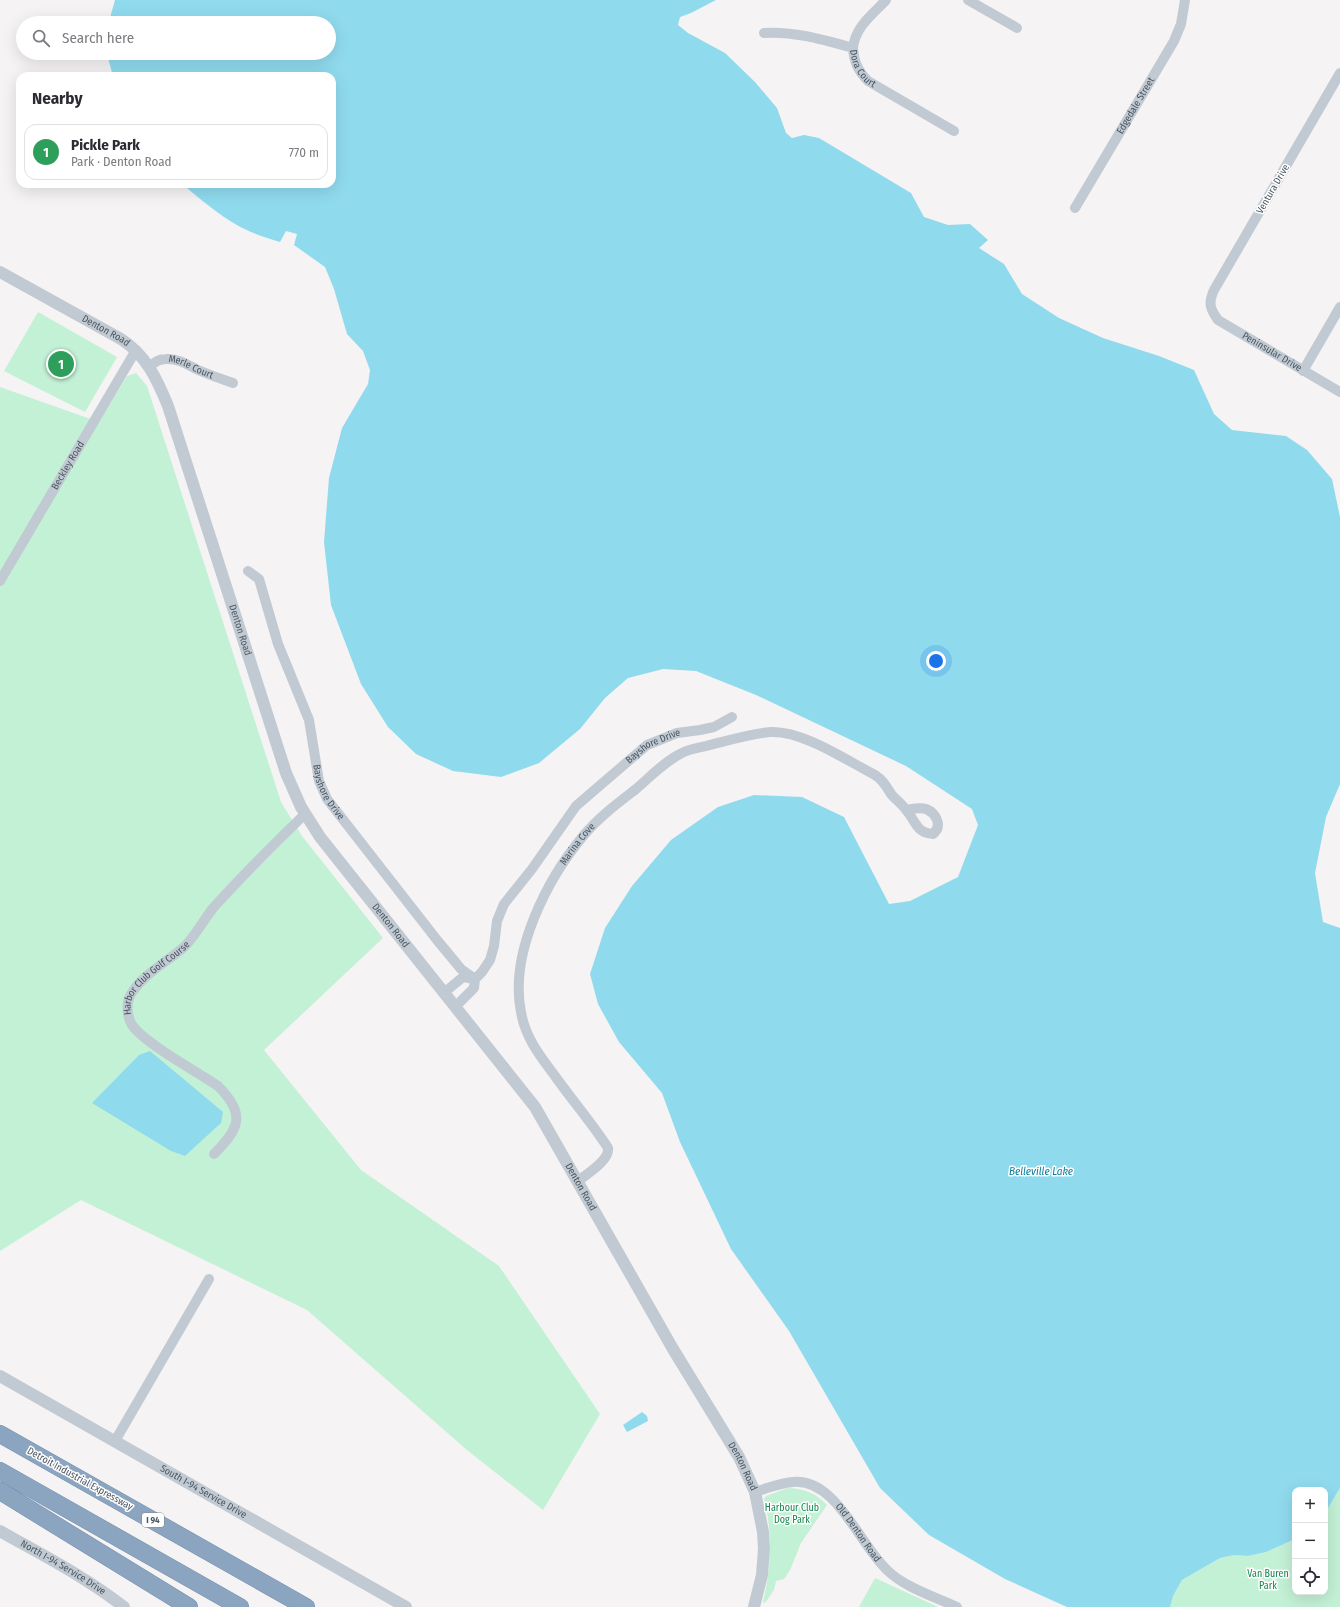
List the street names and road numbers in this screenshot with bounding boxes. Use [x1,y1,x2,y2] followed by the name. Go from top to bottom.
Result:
[847,49,879,91] street label: Dora Court
[1114,74,1158,136] street label: Edgedale Street
[1254,162,1292,216] street label: Ventura Drive
[80,313,132,349] street label: Denton Road
[1240,330,1304,374] street label: Peninsular Drive
[168,353,216,382] street label: Merle Court
[49,439,87,492] street label: Beckley Road
[226,603,254,657] street label: Denton Road
[623,727,681,766] street label: Bayshore Drive
[310,763,347,822] street label: Bayshore Drive
[557,821,598,867] street label: Marina Cove
[369,901,412,950] street label: Denton Road
[121,939,192,1016] street label: Harbor Club Golf Course
[562,1161,599,1213] street label: Denton Road
[725,1440,760,1493] street label: Denton Road
[25,1445,135,1513] street label: Detroit Industrial Expressway
[158,1462,249,1521] street label: South I-94 Service Drive
[833,1501,883,1564] street label: Old Denton Road
[142,1513,164,1527] road number: I 94
[18,1538,108,1598] street label: North I-94 Service Drive

